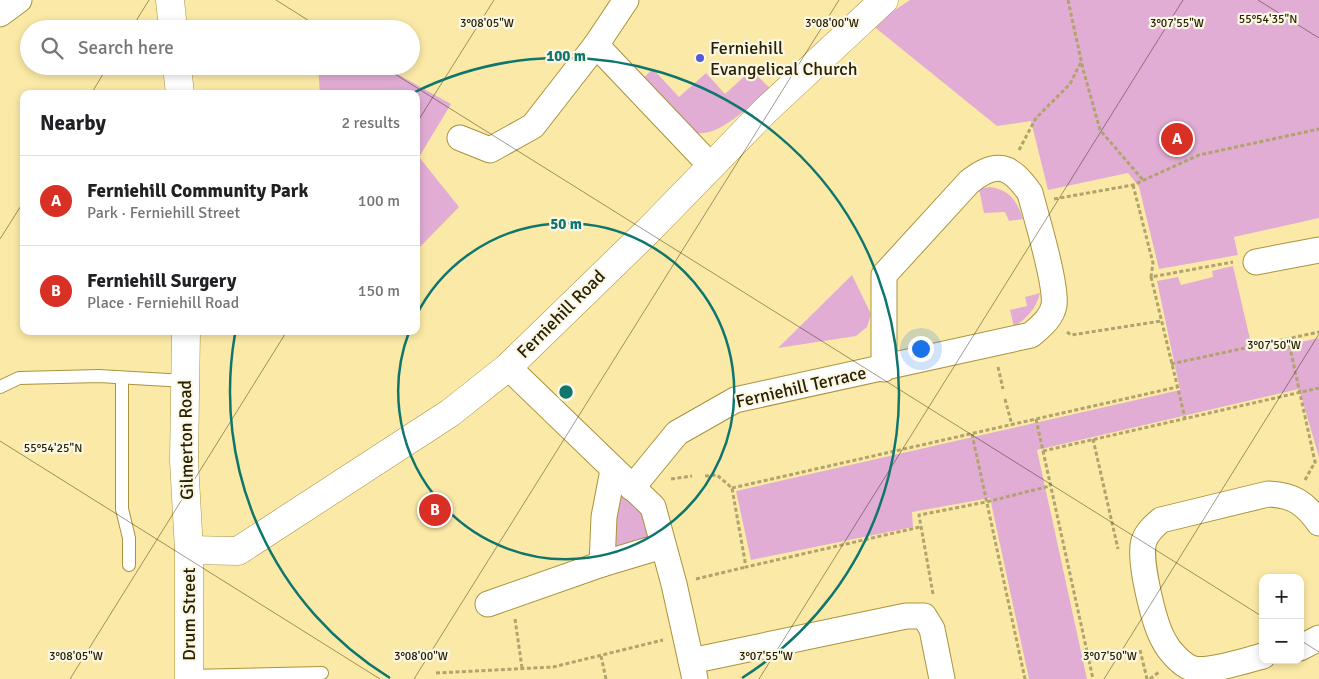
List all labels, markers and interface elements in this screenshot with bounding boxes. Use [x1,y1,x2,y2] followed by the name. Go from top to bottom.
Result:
[1239,12,1297,27] text: 55°54'35"N
[460,16,514,31] text: 3°08'05"W
[805,16,859,31] text: 3°08'00"W
[1150,16,1204,31] text: 3°07'55"W
[20,20,420,75] search box
[38,34,66,62] icon: search
[78,36,174,60] text: Search here
[710,37,858,80] place label: Ferniehill Evangelical Church
[546,47,586,65] text: 100 m
[694,52,706,64] marker: Ferniehill Evangelical Church
[40,110,106,136] text: Nearby
[341,113,400,133] text: 2 results
[1161,120,1193,158] pin: A
[87,179,308,203] text: Ferniehill Community Park
[51,191,61,211] text: A
[358,191,400,211] text: 100 m
[87,203,240,223] text: Park · Ferniehill Street
[550,215,582,233] text: 50 m
[512,265,610,363] street label: Ferniehill Road
[87,269,236,293] text: Ferniehill Surgery
[51,281,61,301] text: B
[358,281,400,301] text: 150 m
[87,293,239,313] text: Place · Ferniehill Road
[908,336,934,362] your location
[1247,338,1301,353] text: 3°07'50"W
[734,361,868,413] street label: Ferniehill Terrace
[174,380,198,500] street label: Gilmerton Road
[557,383,575,401] centre of rings
[24,441,82,456] text: 55°54'25"N
[419,491,451,529] pin: B
[178,567,200,661] street label: Drum Street
[1259,574,1304,664] map controls
[1259,574,1304,619] button: +
[1259,619,1304,664] button: −
[49,649,103,664] text: 3°08'05"W
[394,649,448,664] text: 3°08'00"W
[739,649,793,664] text: 3°07'55"W
[1083,649,1137,664] text: 3°07'50"W

